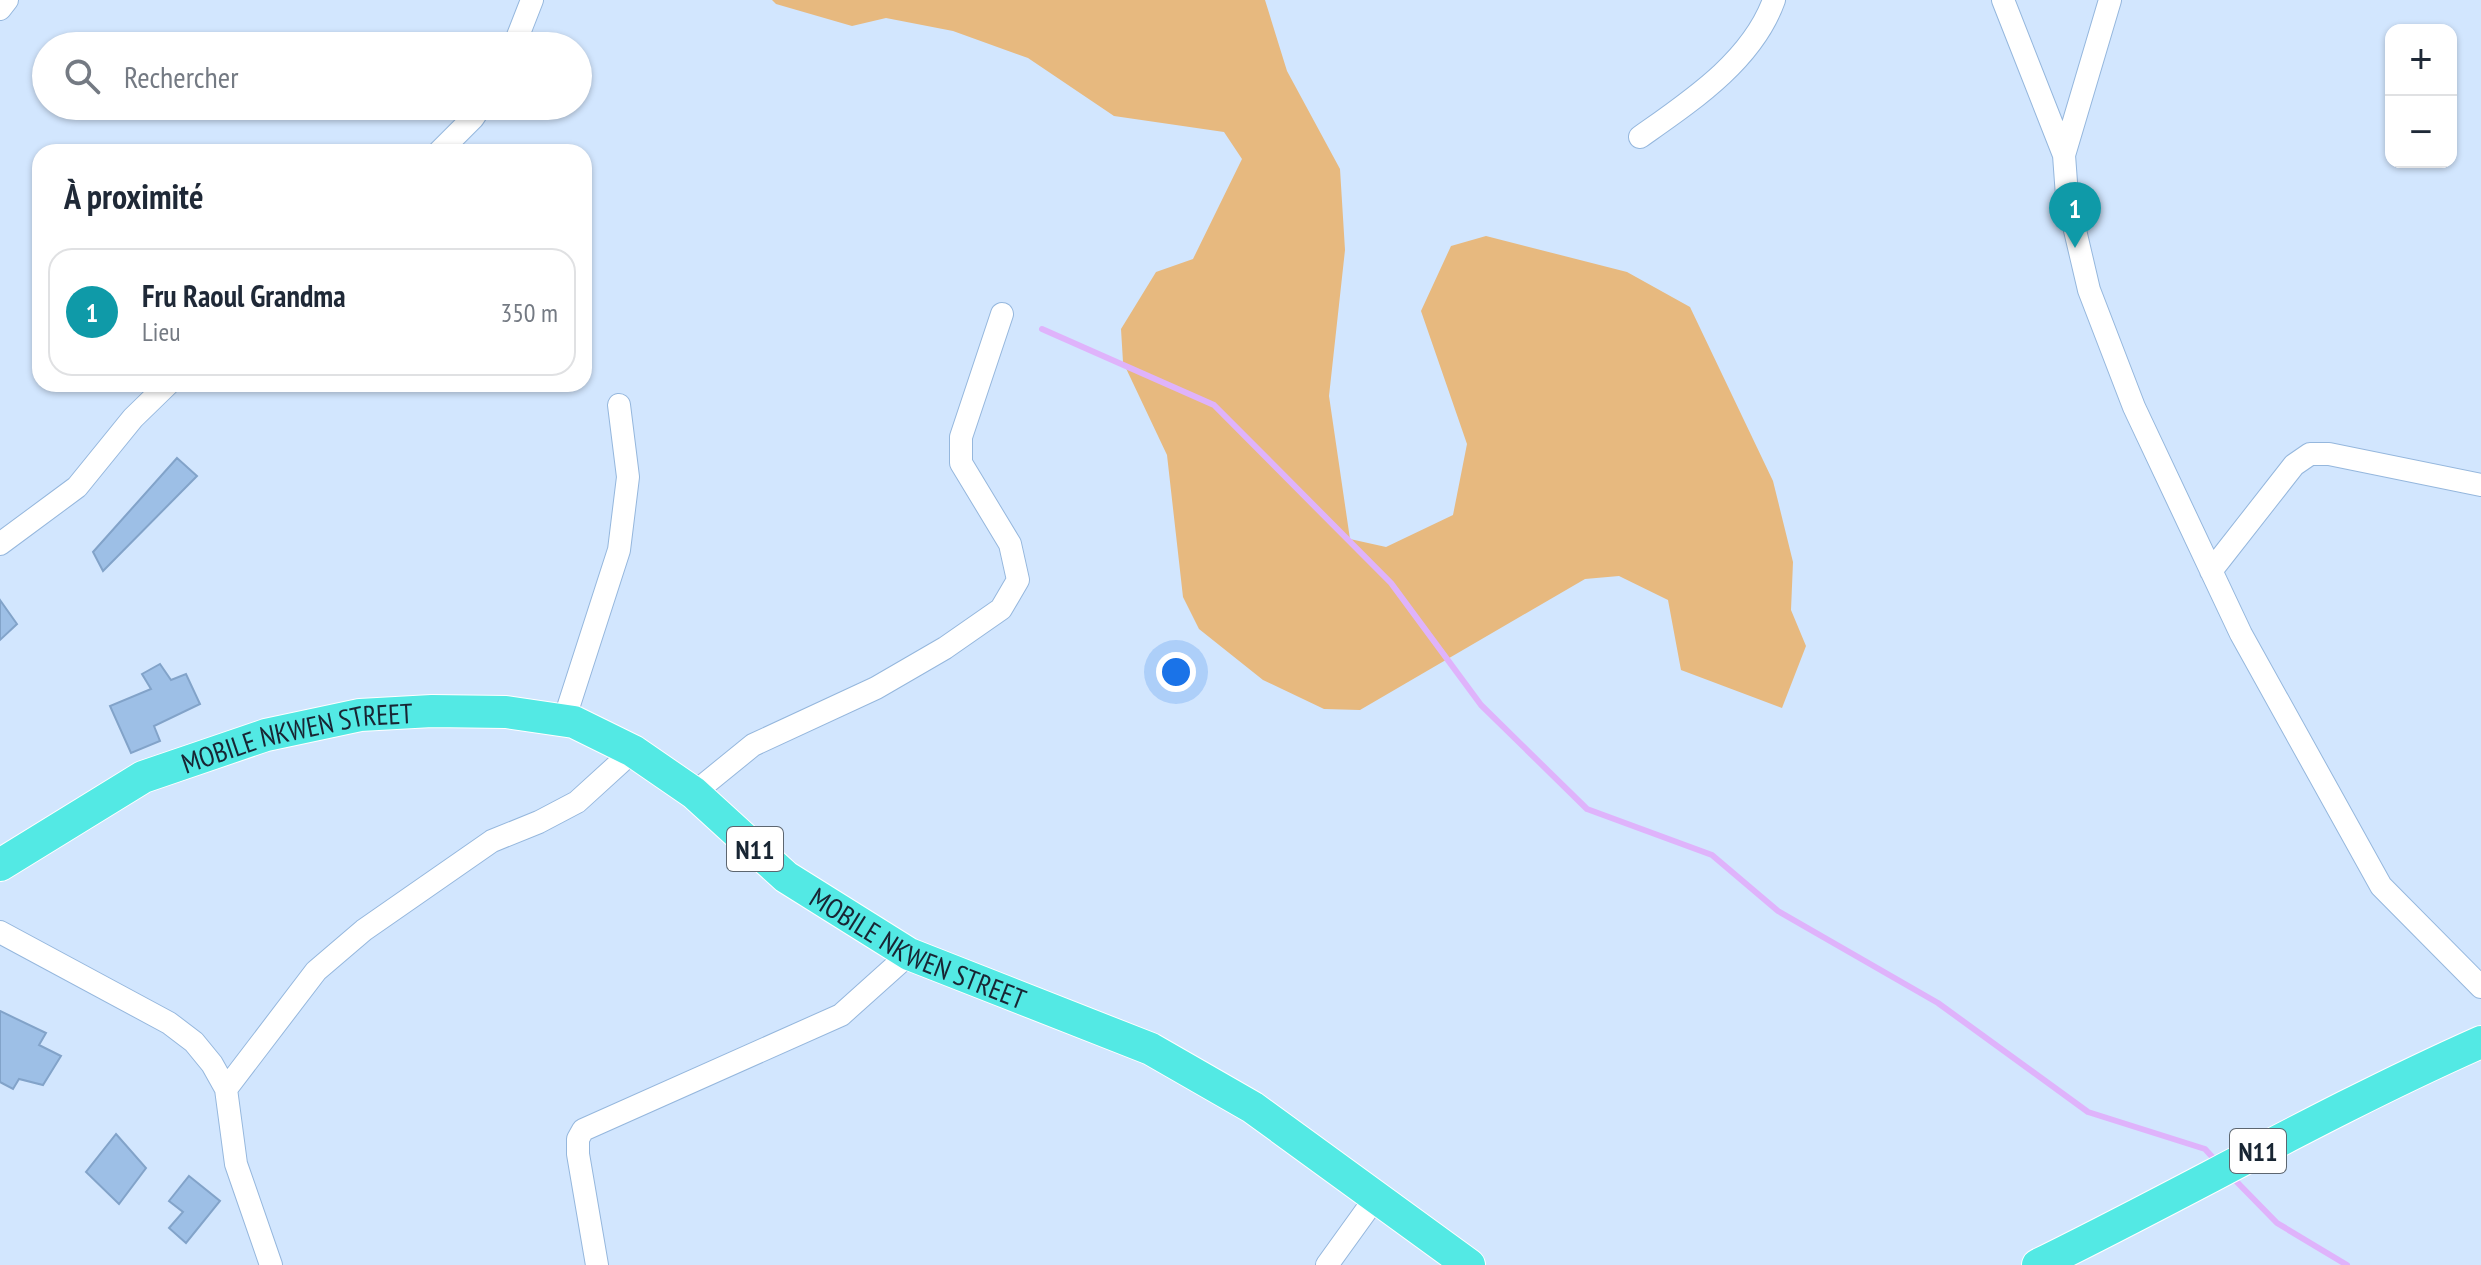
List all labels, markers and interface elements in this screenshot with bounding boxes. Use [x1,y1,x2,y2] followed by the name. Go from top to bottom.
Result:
[2385,24,2457,168] map controls
[2385,24,2457,96] button: +
[32,32,592,120] search box
[60,54,104,98] icon: search
[124,57,238,96] text: Rechercher
[2385,96,2457,168] button: −
[64,174,204,218] text: À proximité
[2049,182,2101,248] pin: 1
[142,276,346,315] text: Fru Raoul Grandma
[86,296,98,329] text: 1
[500,296,558,329] text: 350 m
[142,315,180,348] text: Lieu
[1156,652,1196,692] your location
[176,694,414,781] street label: MOBILE NKWEN STREET
[727,827,783,871] road number: N11
[803,878,1032,1017] street label: MOBILE NKWEN STREET
[2230,1129,2286,1173] road number: N11

